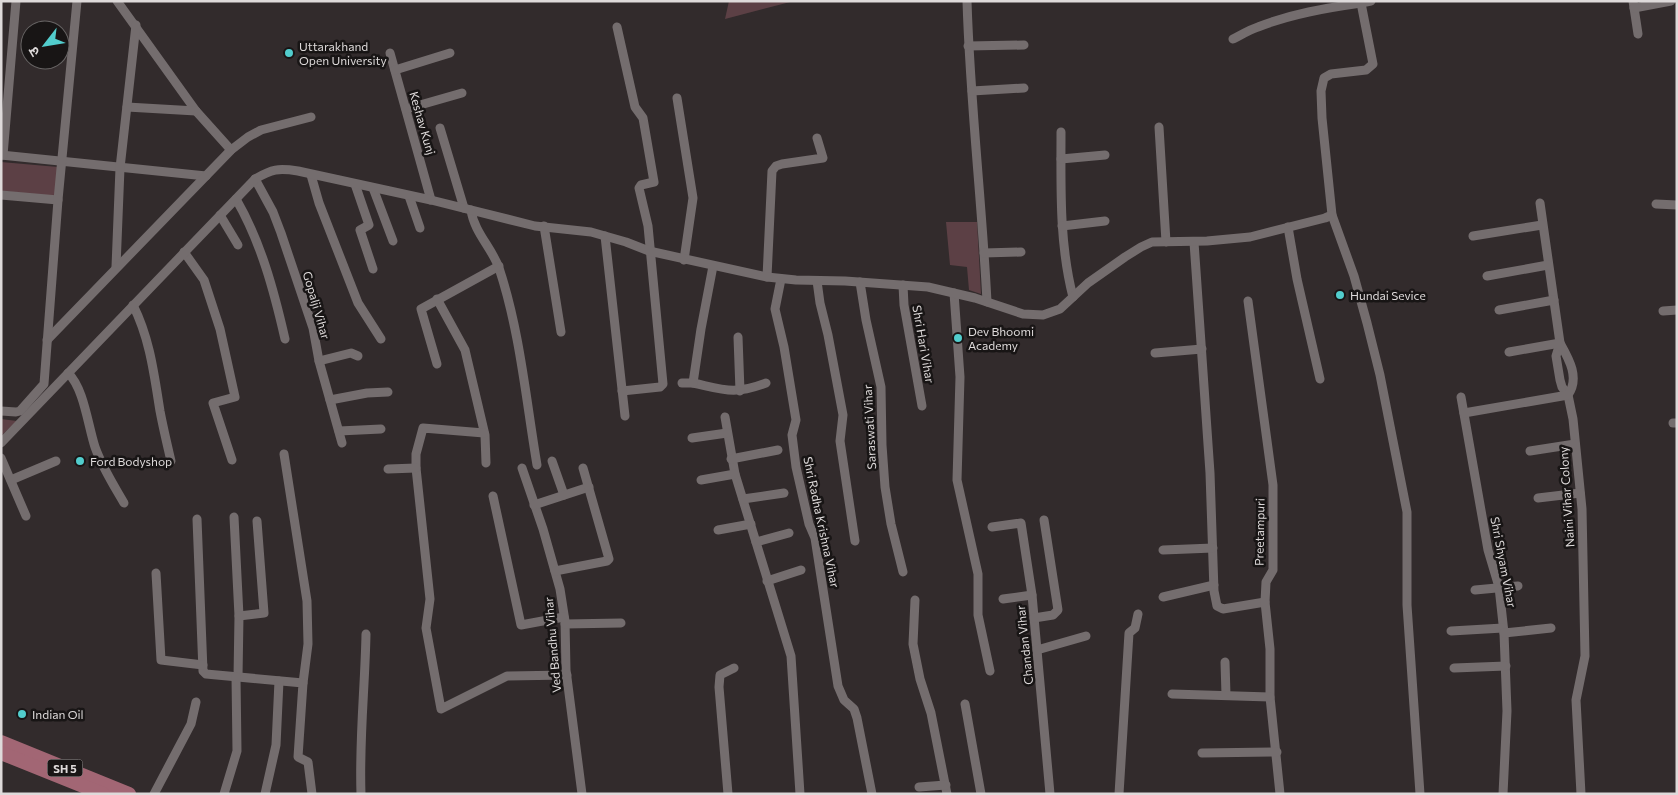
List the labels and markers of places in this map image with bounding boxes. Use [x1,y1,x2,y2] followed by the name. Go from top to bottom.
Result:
[299,39,387,67] place label: Uttarakhand Open University
[283,47,295,59] marker: Uttarakhand Open University
[1350,288,1426,302] place label: Hundai Sevice
[1334,289,1346,301] marker: Hundai Sevice
[968,324,1034,352] place label: Dev Bhoomi Academy
[952,332,964,344] marker: Dev Bhoomi Academy
[90,454,172,468] place label: Ford Bodyshop
[74,455,86,467] marker: Ford Bodyshop
[32,707,84,721] place label: Indian Oil
[16,708,28,720] marker: Indian Oil

